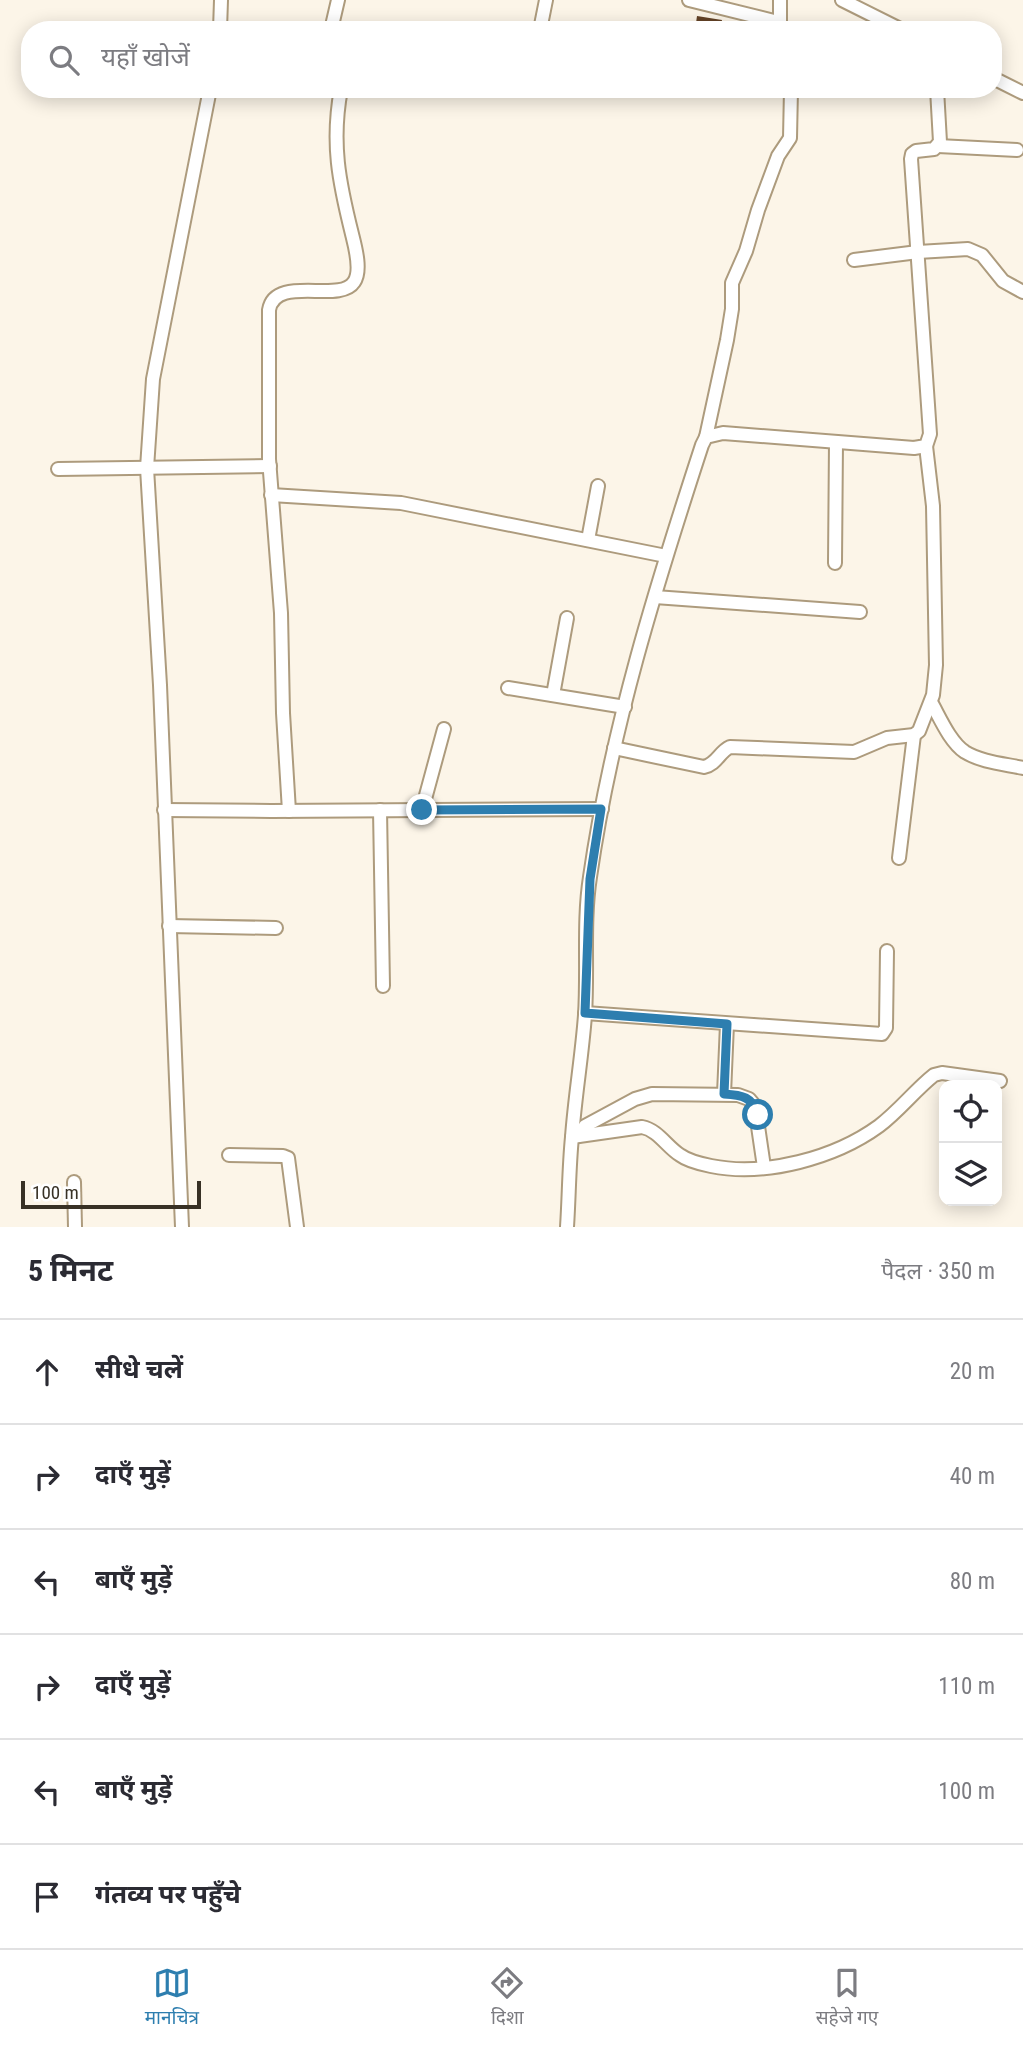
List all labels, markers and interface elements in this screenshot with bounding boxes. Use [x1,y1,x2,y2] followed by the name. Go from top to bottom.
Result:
[21,21,1002,98] search box
[45,41,83,79] icon: search
[101,42,190,72] text: यहाँ खोजें
[406,794,437,825] route end
[939,1080,1002,1206] map controls
[939,1080,1002,1143] button: locate
[742,1099,773,1130] route start
[939,1143,1002,1206] button: layers
[21,1178,201,1210] scale bar
[32,1181,79,1204] text: 100 m
[28,1253,113,1288] text: 5 मिनट
[881,1258,995,1285] text: पैदल · 350 m
[28,1353,66,1391] icon: ahead
[95,1354,183,1384] text: सीधे चलें
[950,1358,995,1385] text: 20 m
[28,1458,66,1496] icon: right
[95,1459,171,1489] text: दाएँ मुड़ें
[950,1463,995,1490] text: 40 m
[28,1563,66,1601] icon: left
[95,1564,172,1594] text: बाएँ मुड़ें
[950,1568,995,1595] text: 80 m
[28,1668,66,1706] icon: right
[95,1669,171,1699] text: दाएँ मुड़ें
[938,1673,995,1700] text: 110 m
[28,1773,66,1811] icon: left
[95,1774,172,1804] text: बाएँ मुड़ें
[938,1778,995,1805] text: 100 m
[28,1878,66,1916] icon: arrive
[95,1879,241,1909] text: गंतव्य पर पहुँचे
[145,1964,199,2032] tab: मानचित्र
[488,1964,526,2032] tab: दिशा
[816,1964,878,2032] tab: सहेजे गए

